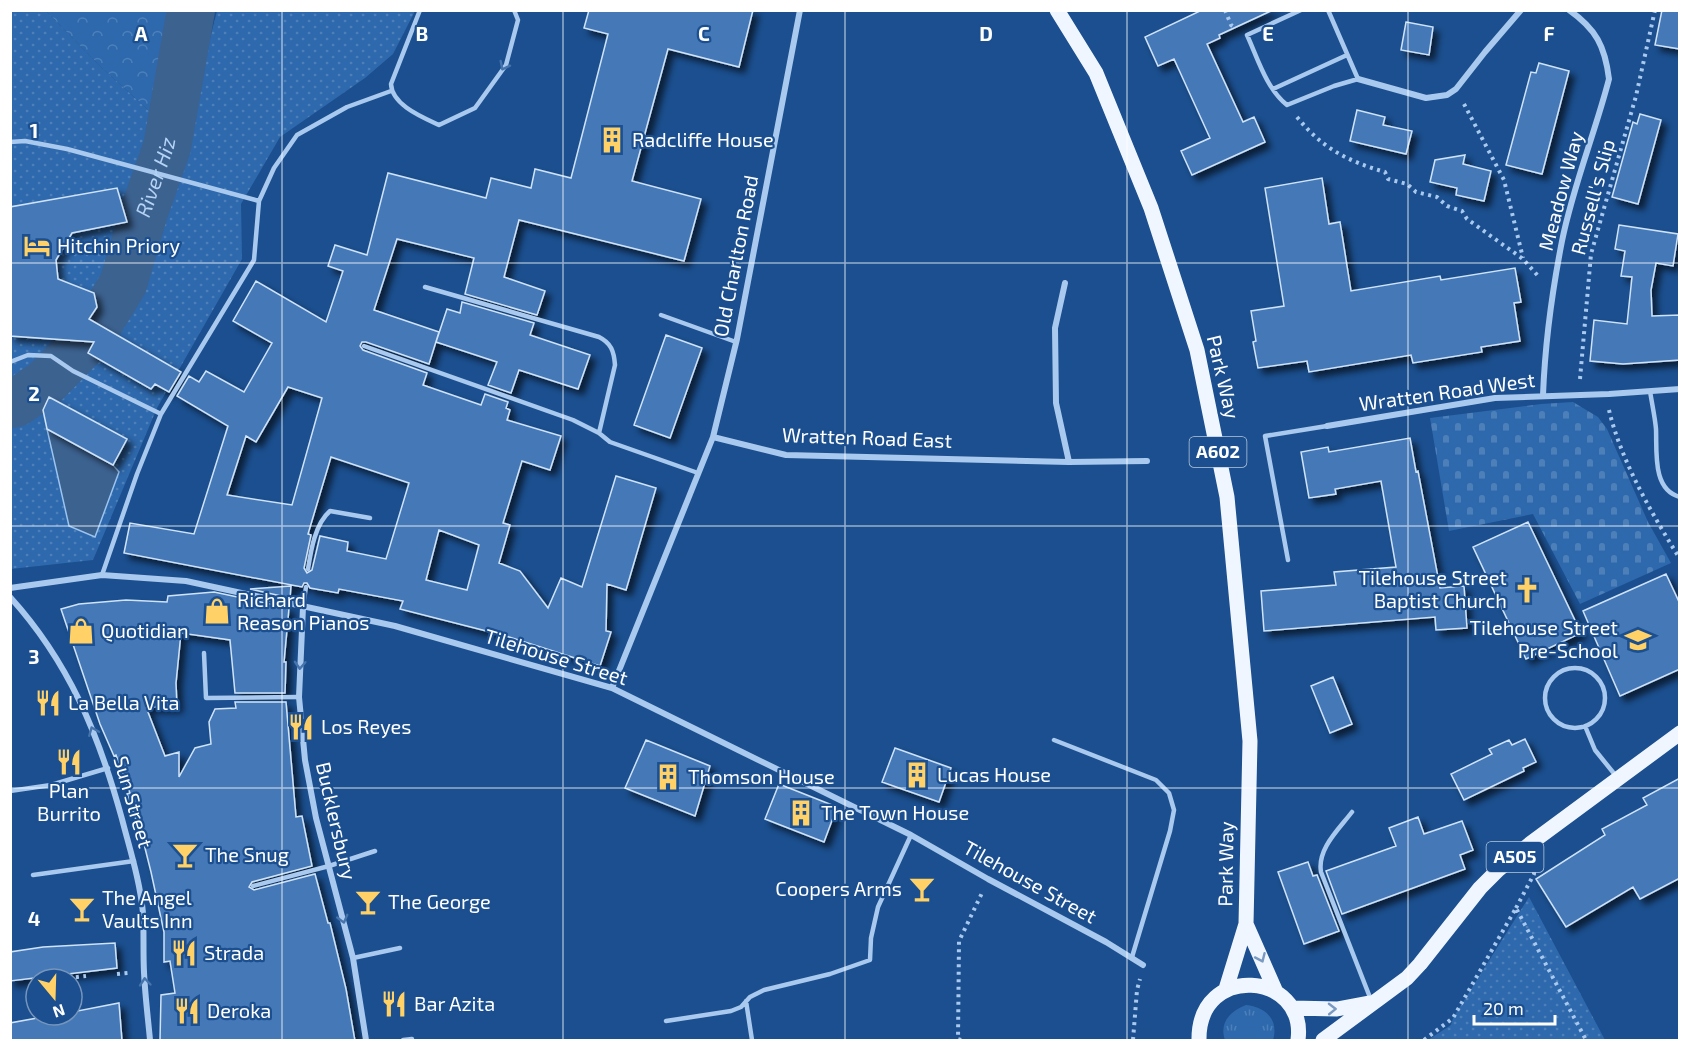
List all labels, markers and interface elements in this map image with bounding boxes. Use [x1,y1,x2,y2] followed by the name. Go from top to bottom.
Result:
[134,21,148,45] text: A
[416,21,428,45] text: B
[698,21,710,45] text: C
[979,21,993,45] text: D
[1262,21,1274,45] text: E
[1543,21,1555,45] text: F
[499,59,511,70] one-way arrow
[30,118,38,142] text: 1
[597,125,627,155] building icon: Radcliffe House
[632,127,774,151] place label: Radcliffe House
[1533,128,1588,253] street label: Meadow Way
[129,135,180,220] water label: River Hiz
[1565,136,1619,257] street label: Russell's Slip
[708,173,762,339] street label: Old Charlton Road
[22,231,52,261] hotel icon: Hitchin Priory
[57,233,181,257] place label: Hitchin Priory
[1203,333,1245,421] street label: Park Way
[1357,367,1537,415] street label: Wratten Road West
[28,381,40,405] text: 2
[782,422,953,452] street label: Wratten Road East
[1190,437,1246,467] road number: A602
[1358,565,1507,612] place label: Tilehouse Street Baptist Church
[1512,575,1542,605] church icon: Tilehouse Street Baptist Church
[237,587,369,634] place label: Richard Reason Pianos
[202,596,232,626] shop icon: Richard Reason Pianos
[1469,615,1618,662] place label: Tilehouse Street Pre-School
[66,616,96,646] shop icon: Quotidian
[101,618,189,642] place label: Quotidian
[482,623,631,689] street label: Tilehouse Street
[1623,625,1653,655] school or university icon: Tilehouse Street Pre-School
[28,644,40,668] text: 3
[294,661,307,670] one-way arrow
[33,688,63,718] restaurant icon: La Bella Vita
[68,690,179,714] place label: La Bella Vita
[286,712,316,742] restaurant icon: Los Reyes
[321,714,412,738] place label: Los Reyes
[88,727,100,738] one-way arrow
[54,747,84,777] restaurant icon: Plan Burrito
[109,753,159,851] street label: Sun Street
[312,760,362,882] street label: Bucklersbury
[902,760,932,790] building icon: Lucas House
[653,762,683,792] building icon: Thomson House
[937,762,1051,786] place label: Lucas House
[688,764,835,788] place label: Thomson House
[37,778,101,825] place label: Plan Burrito
[786,798,816,828] building icon: The Town House
[821,800,969,824] place label: The Town House
[1212,821,1238,907] street label: Park Way
[960,835,1102,928] street label: Tilehouse Street
[170,840,200,870] bar icon: The Snug
[205,842,289,866] place label: The Snug
[1486,842,1544,872] road number: A505
[907,874,937,904] bar icon: Coopers Arms
[775,876,902,900] place label: Coopers Arms
[102,885,193,932] place label: The Angel Vaults Inn
[353,887,383,917] bar icon: The George
[388,889,491,913] place label: The George
[67,894,97,924] bar icon: The Angel Vaults Inn
[28,906,41,930] text: 4
[335,913,348,923] one-way arrow
[169,938,199,968] restaurant icon: Strada
[204,940,264,964] place label: Strada
[1254,951,1266,962] one-way arrow
[24,967,84,1027] north arrow
[138,978,151,987] one-way arrow
[1474,988,1555,1026] scale bar
[379,989,409,1019] restaurant icon: Bar Azita
[414,991,495,1015] place label: Bar Azita
[172,996,202,1026] restaurant icon: Deroka
[1483,997,1524,1019] text: 20 m
[207,998,271,1022] place label: Deroka
[50,1001,68,1023] text: N
[1328,1002,1337,1015] one-way arrow

